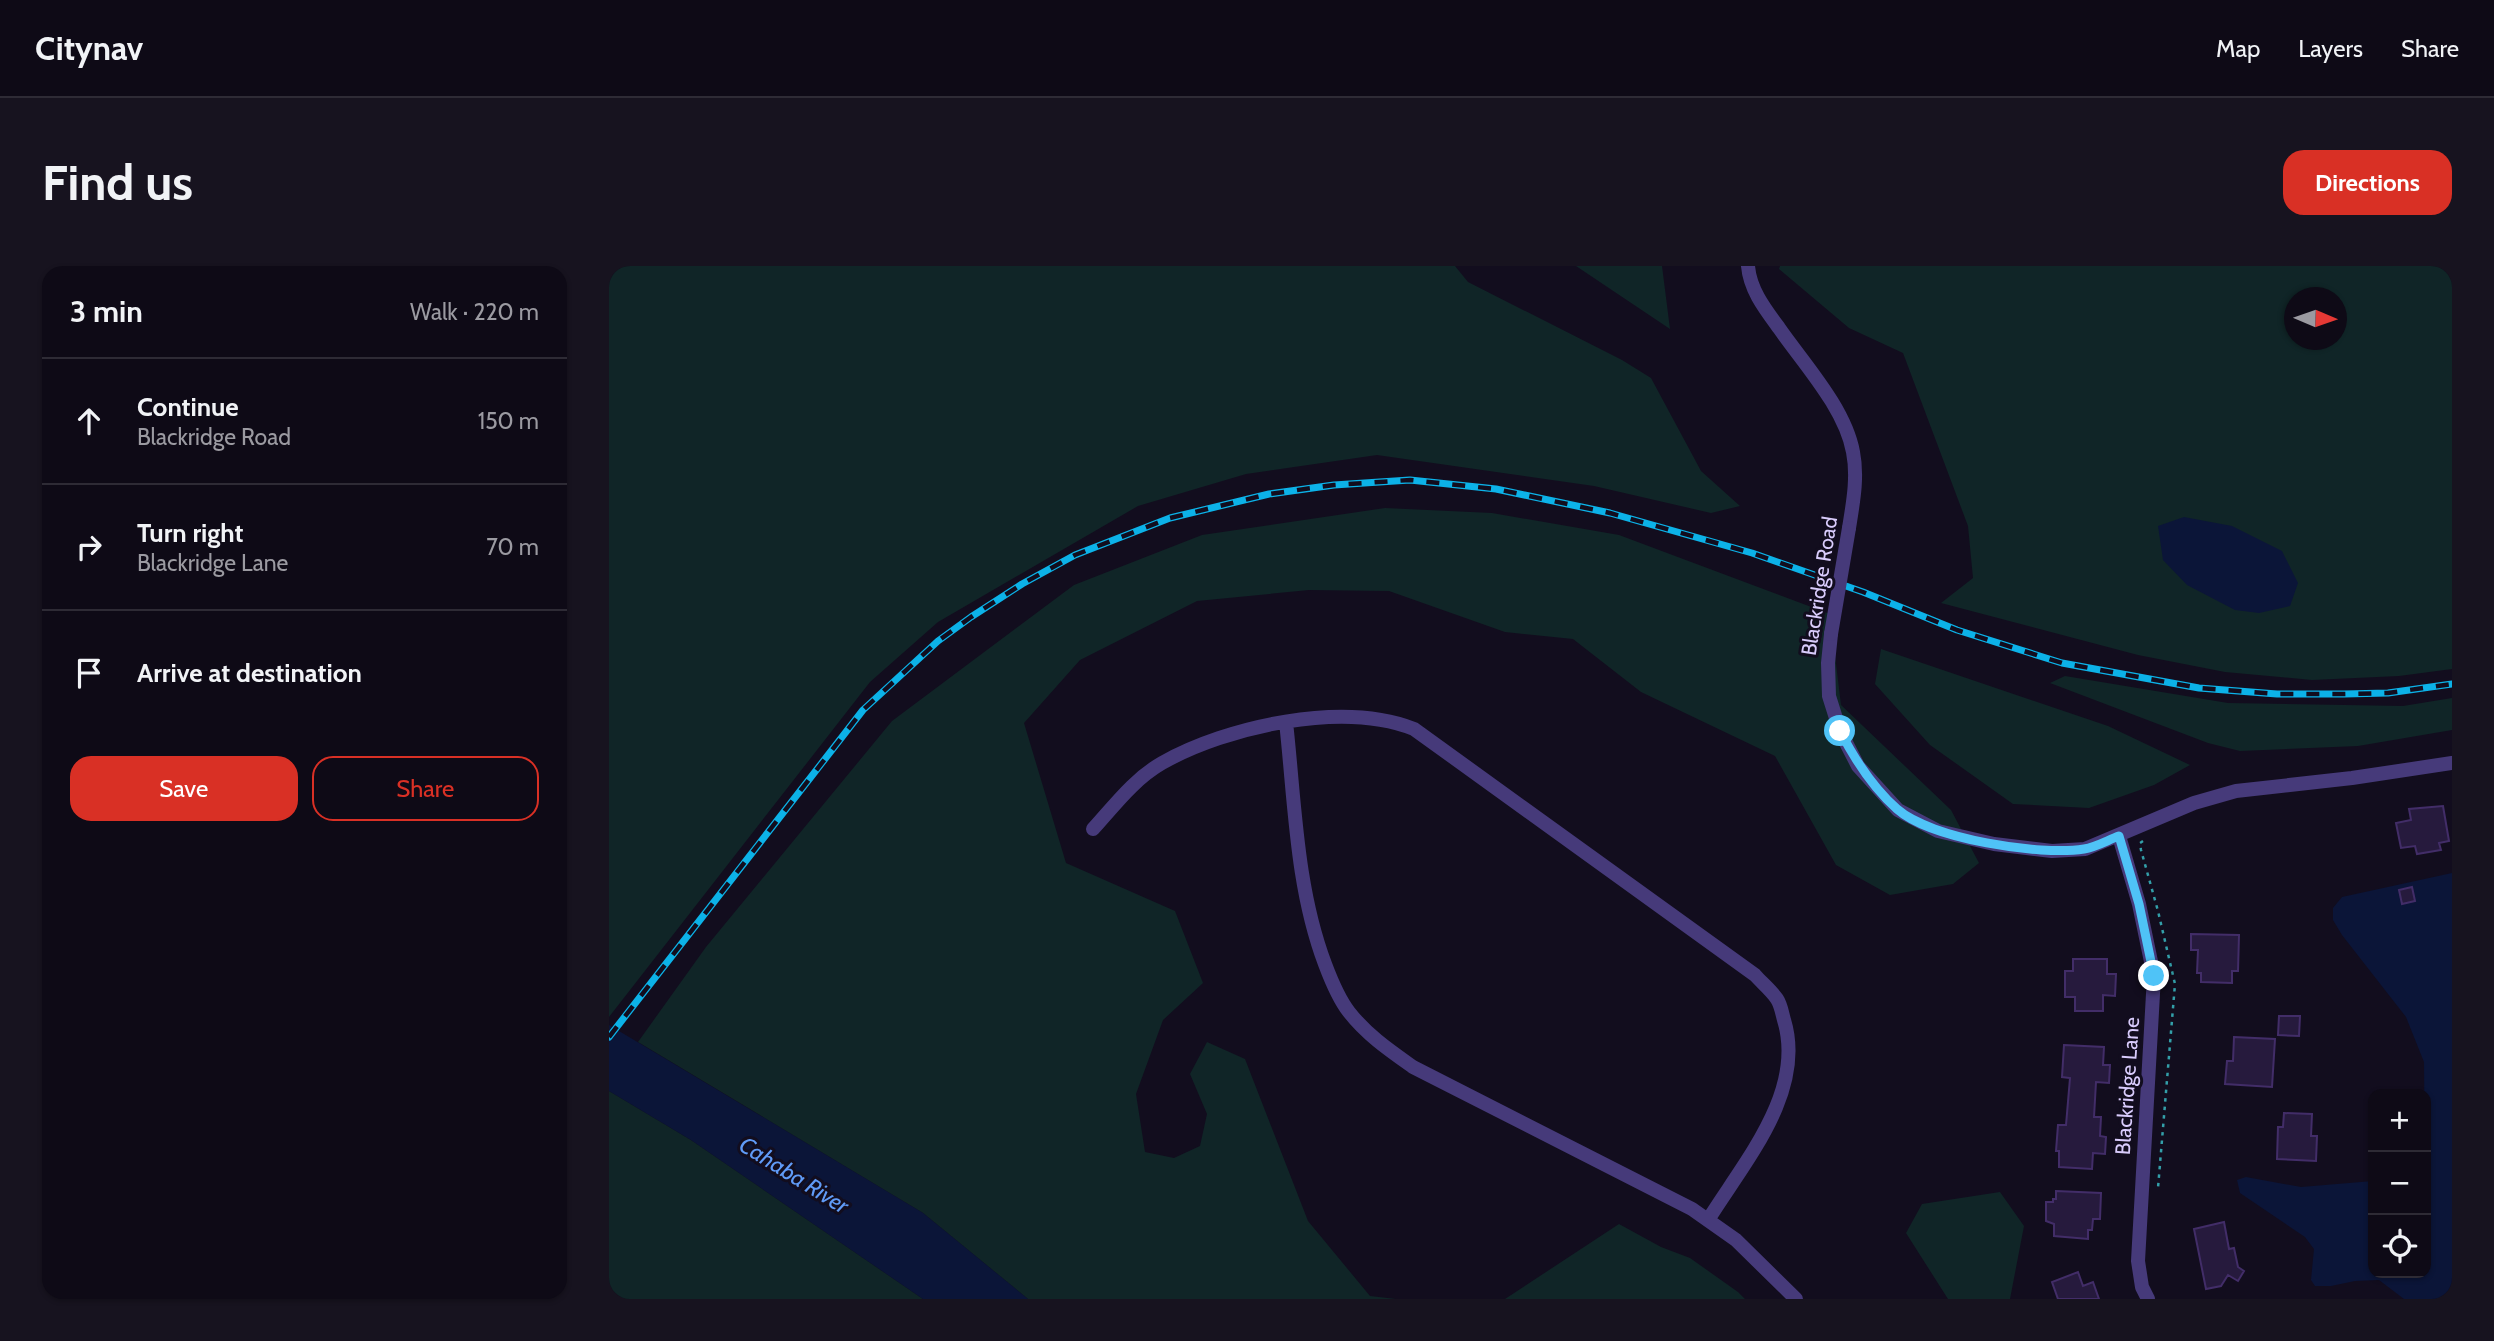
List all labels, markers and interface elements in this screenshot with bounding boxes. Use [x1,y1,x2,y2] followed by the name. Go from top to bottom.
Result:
[35,28,143,68] text: Citynav
[2216,34,2260,63] text: Map
[2298,34,2363,63] text: Layers
[2401,34,2459,63] text: Share
[2283,150,2452,215] button: Directions
[42,153,193,212] text: Find us
[2284,287,2347,350] north arrow
[70,293,143,330] text: 3 min
[410,298,539,326] text: Walk · 220 m
[137,391,239,423] text: Continue
[70,402,108,440] icon: ahead
[478,407,539,435] text: 150 m
[137,423,291,451] text: Blackridge Road
[1796,515,1842,657] street label: Blackridge Road
[137,517,243,549] text: Turn right
[70,528,108,566] icon: right
[486,533,539,561] text: 70 m
[137,549,288,577] text: Blackridge Lane
[70,654,108,692] icon: arrive
[137,657,362,689] text: Arrive at destination
[1824,715,1855,746] route start
[70,756,298,821] button: Save
[312,756,539,821] button: Share
[2138,960,2169,991] route end
[2110,1016,2144,1156] street label: Blackridge Lane
[2368,1089,2431,1278] map controls
[2368,1089,2431,1152] button: +
[734,1130,855,1220] water label: Cahaba River
[2368,1152,2431,1215] button: −
[2368,1215,2431,1278] button: locate

